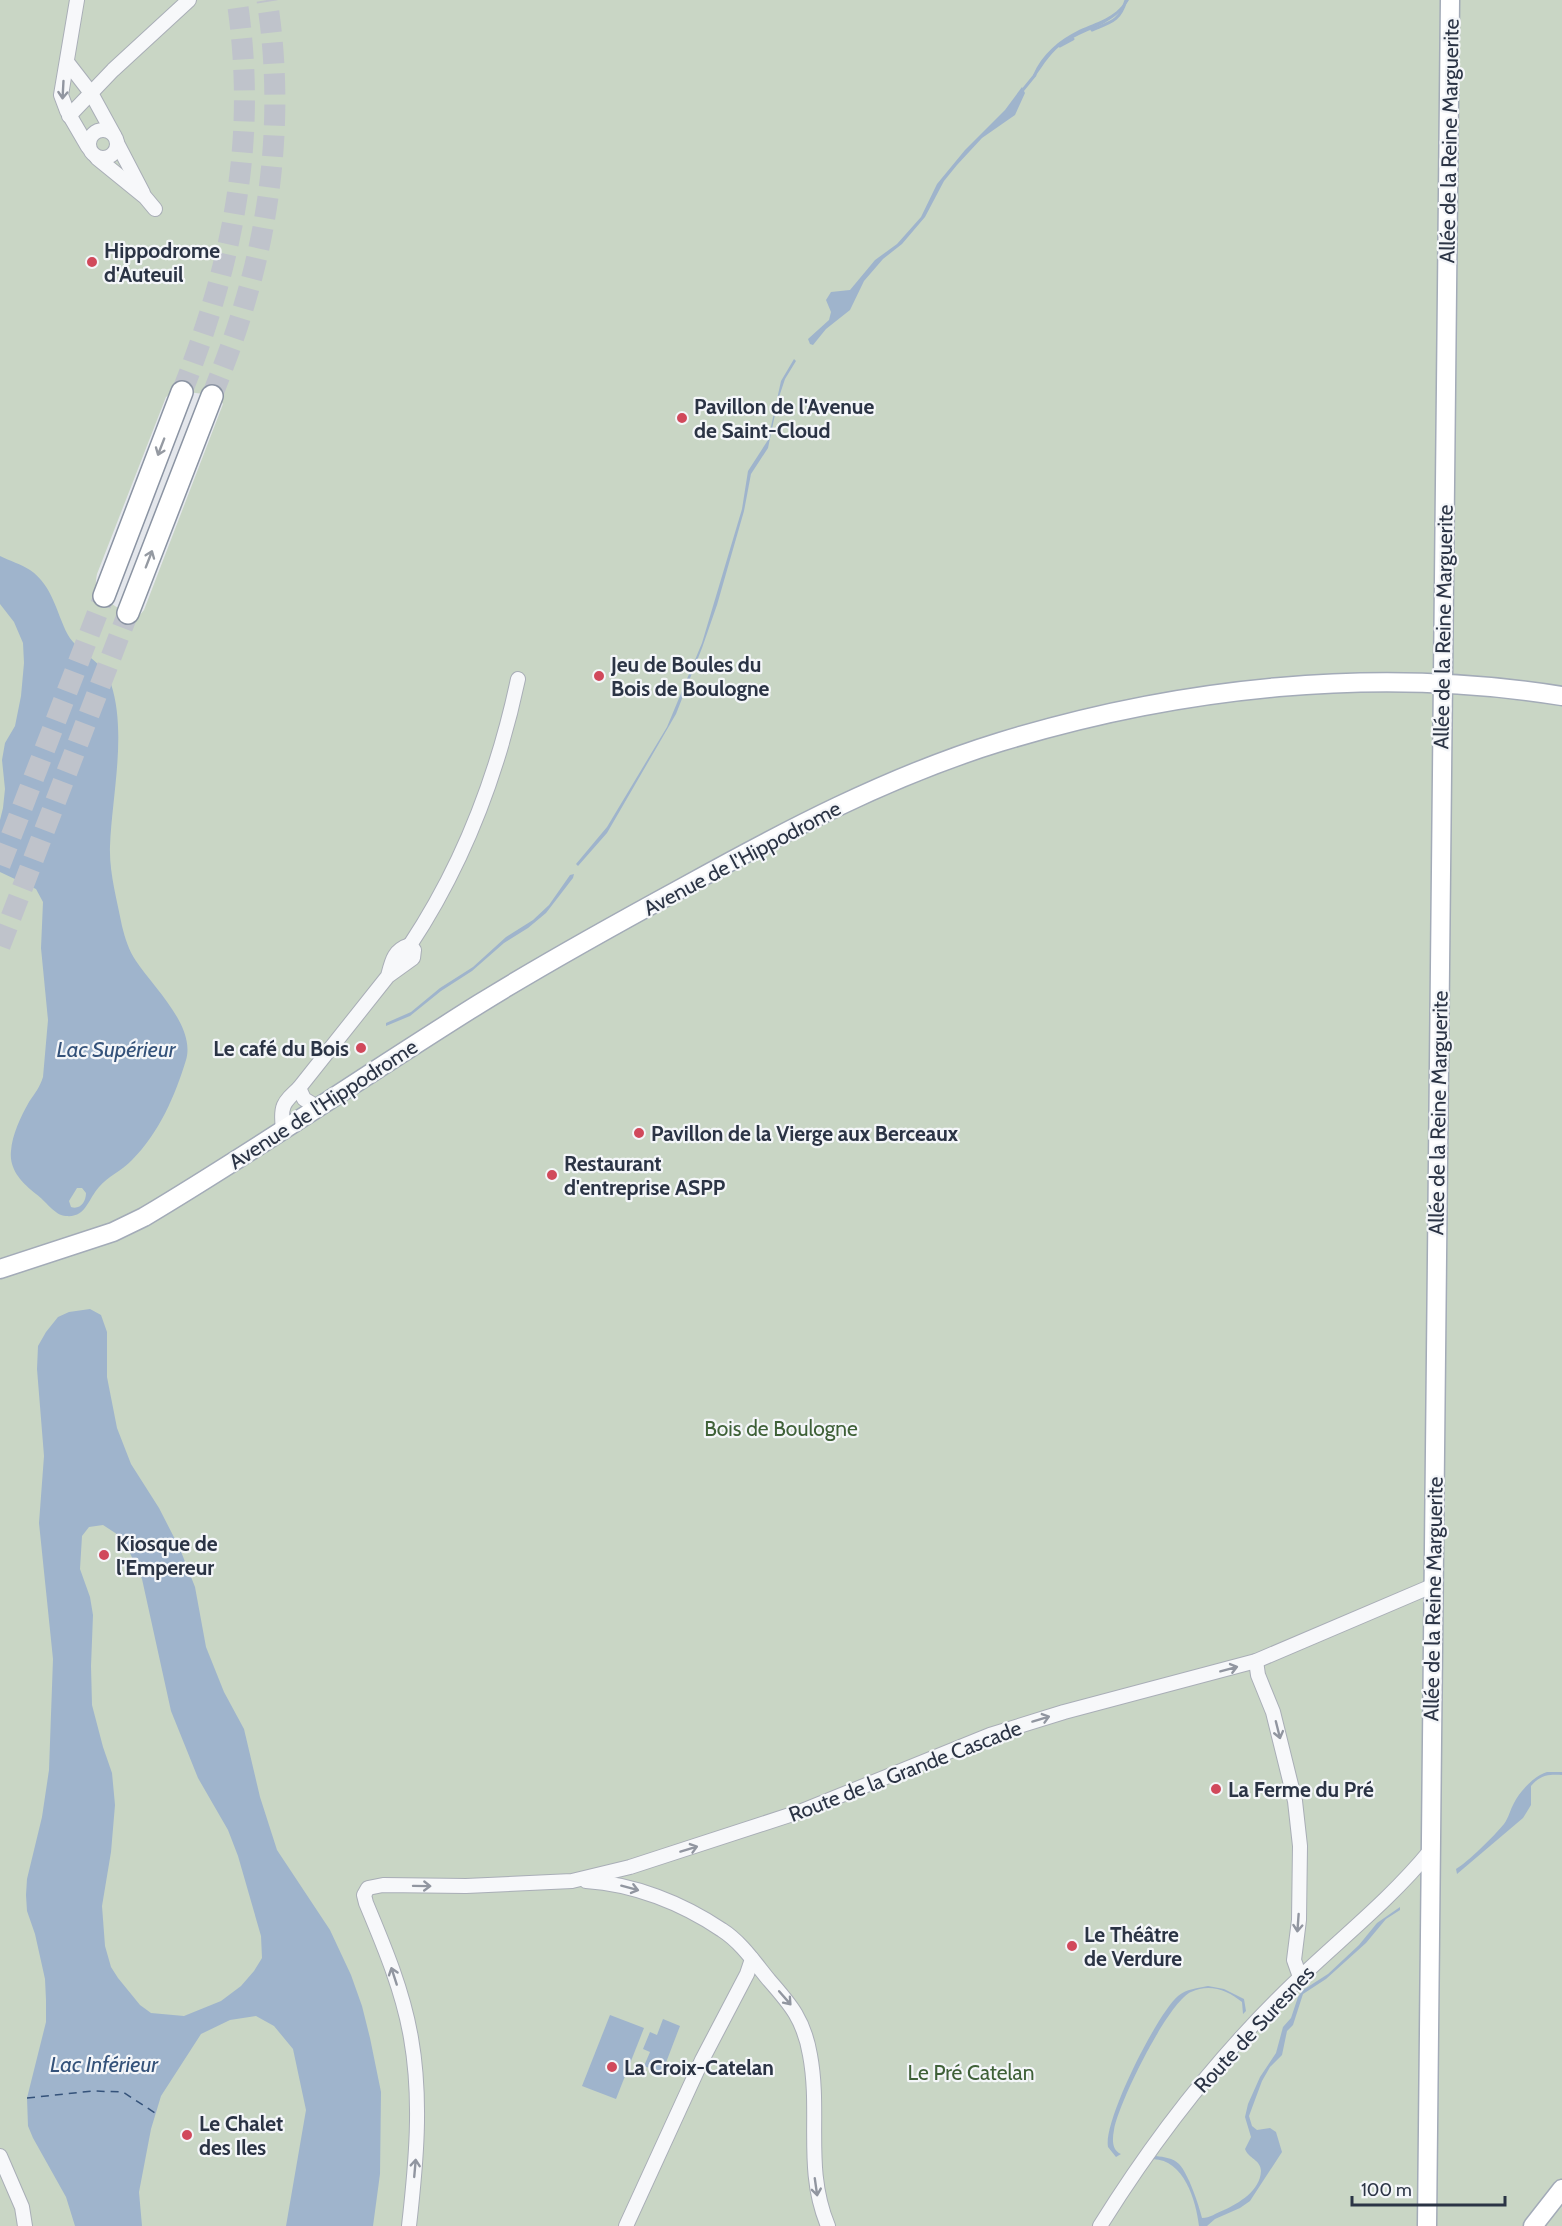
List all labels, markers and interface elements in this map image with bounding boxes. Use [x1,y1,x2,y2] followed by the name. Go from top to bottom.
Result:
[1434,18,1464,264] street label: Allée de la Reine Marguerite
[57,79,68,99] one-way arrow
[104,238,220,287] place label: Hippodrome d'Auteuil
[85,255,99,269] marker: Hippodrome d'Auteuil
[694,394,874,443] place label: Pavillon de l'Avenue de Saint-Cloud
[675,411,689,425] marker: Pavillon de l'Avenue de Saint-Cloud
[155,437,166,456] one-way arrow
[1428,504,1458,750] street label: Allée de la Reine Marguerite
[144,550,155,568] one-way arrow
[610,652,770,701] place label: Jeu de Boules du Bois de Boulogne
[592,669,606,683] marker: Jeu de Boules du Bois de Boulogne
[639,795,845,921] street label: Avenue de l'Hippodrome
[1423,990,1453,1236] street label: Allée de la Reine Marguerite
[224,1034,422,1174] street label: Avenue de l'Hippodrome
[57,1036,177,1063] water label: Lac Supérieur
[213,1036,349,1061] place label: Le café du Bois
[354,1041,368,1055] marker: Le café du Bois
[651,1121,959,1146] place label: Pavillon de la Vierge aux Berceaux
[632,1126,646,1140] marker: Pavillon de la Vierge aux Berceaux
[564,1151,726,1200] place label: Restaurant d'entreprise ASPP
[545,1168,559,1182] marker: Restaurant d'entreprise ASPP
[704,1416,858,1441] park label: Bois de Boulogne
[1418,1476,1448,1722] street label: Allée de la Reine Marguerite
[116,1531,218,1580] place label: Kiosque de l'Empereur
[97,1548,111,1562] marker: Kiosque de l'Empereur
[1219,1662,1238,1674] one-way arrow
[1031,1713,1050,1724] one-way arrow
[785,1715,1025,1827] street label: Route de la Grande Cascade
[1272,1720,1284,1739] one-way arrow
[1228,1777,1374,1802] place label: La Ferme du Pré
[1209,1782,1223,1796] marker: La Ferme du Pré
[679,1843,698,1854] one-way arrow
[411,1880,431,1892] one-way arrow
[620,1883,639,1894] one-way arrow
[1292,1912,1303,1932] one-way arrow
[1084,1922,1182,1971] place label: Le Théâtre de Verdure
[1065,1939,1079,1953] marker: Le Théâtre de Verdure
[1189,1960,1319,2098] street label: Route de Suresnes
[388,1967,399,1986] one-way arrow
[778,1990,792,2005] one-way arrow
[50,2051,159,2078] water label: Lac Inférieur
[624,2055,774,2080] place label: La Croix-Catelan
[605,2060,619,2074] marker: La Croix-Catelan
[908,2060,1034,2085] park label: Le Pré Catelan
[199,2111,283,2160] place label: Le Chalet des Iles
[180,2128,194,2142] marker: Le Chalet des Iles
[410,2158,421,2178] one-way arrow
[1352,2169,1505,2207] scale bar
[811,2176,822,2196] one-way arrow
[1361,2179,1412,2201] text: 100 m

